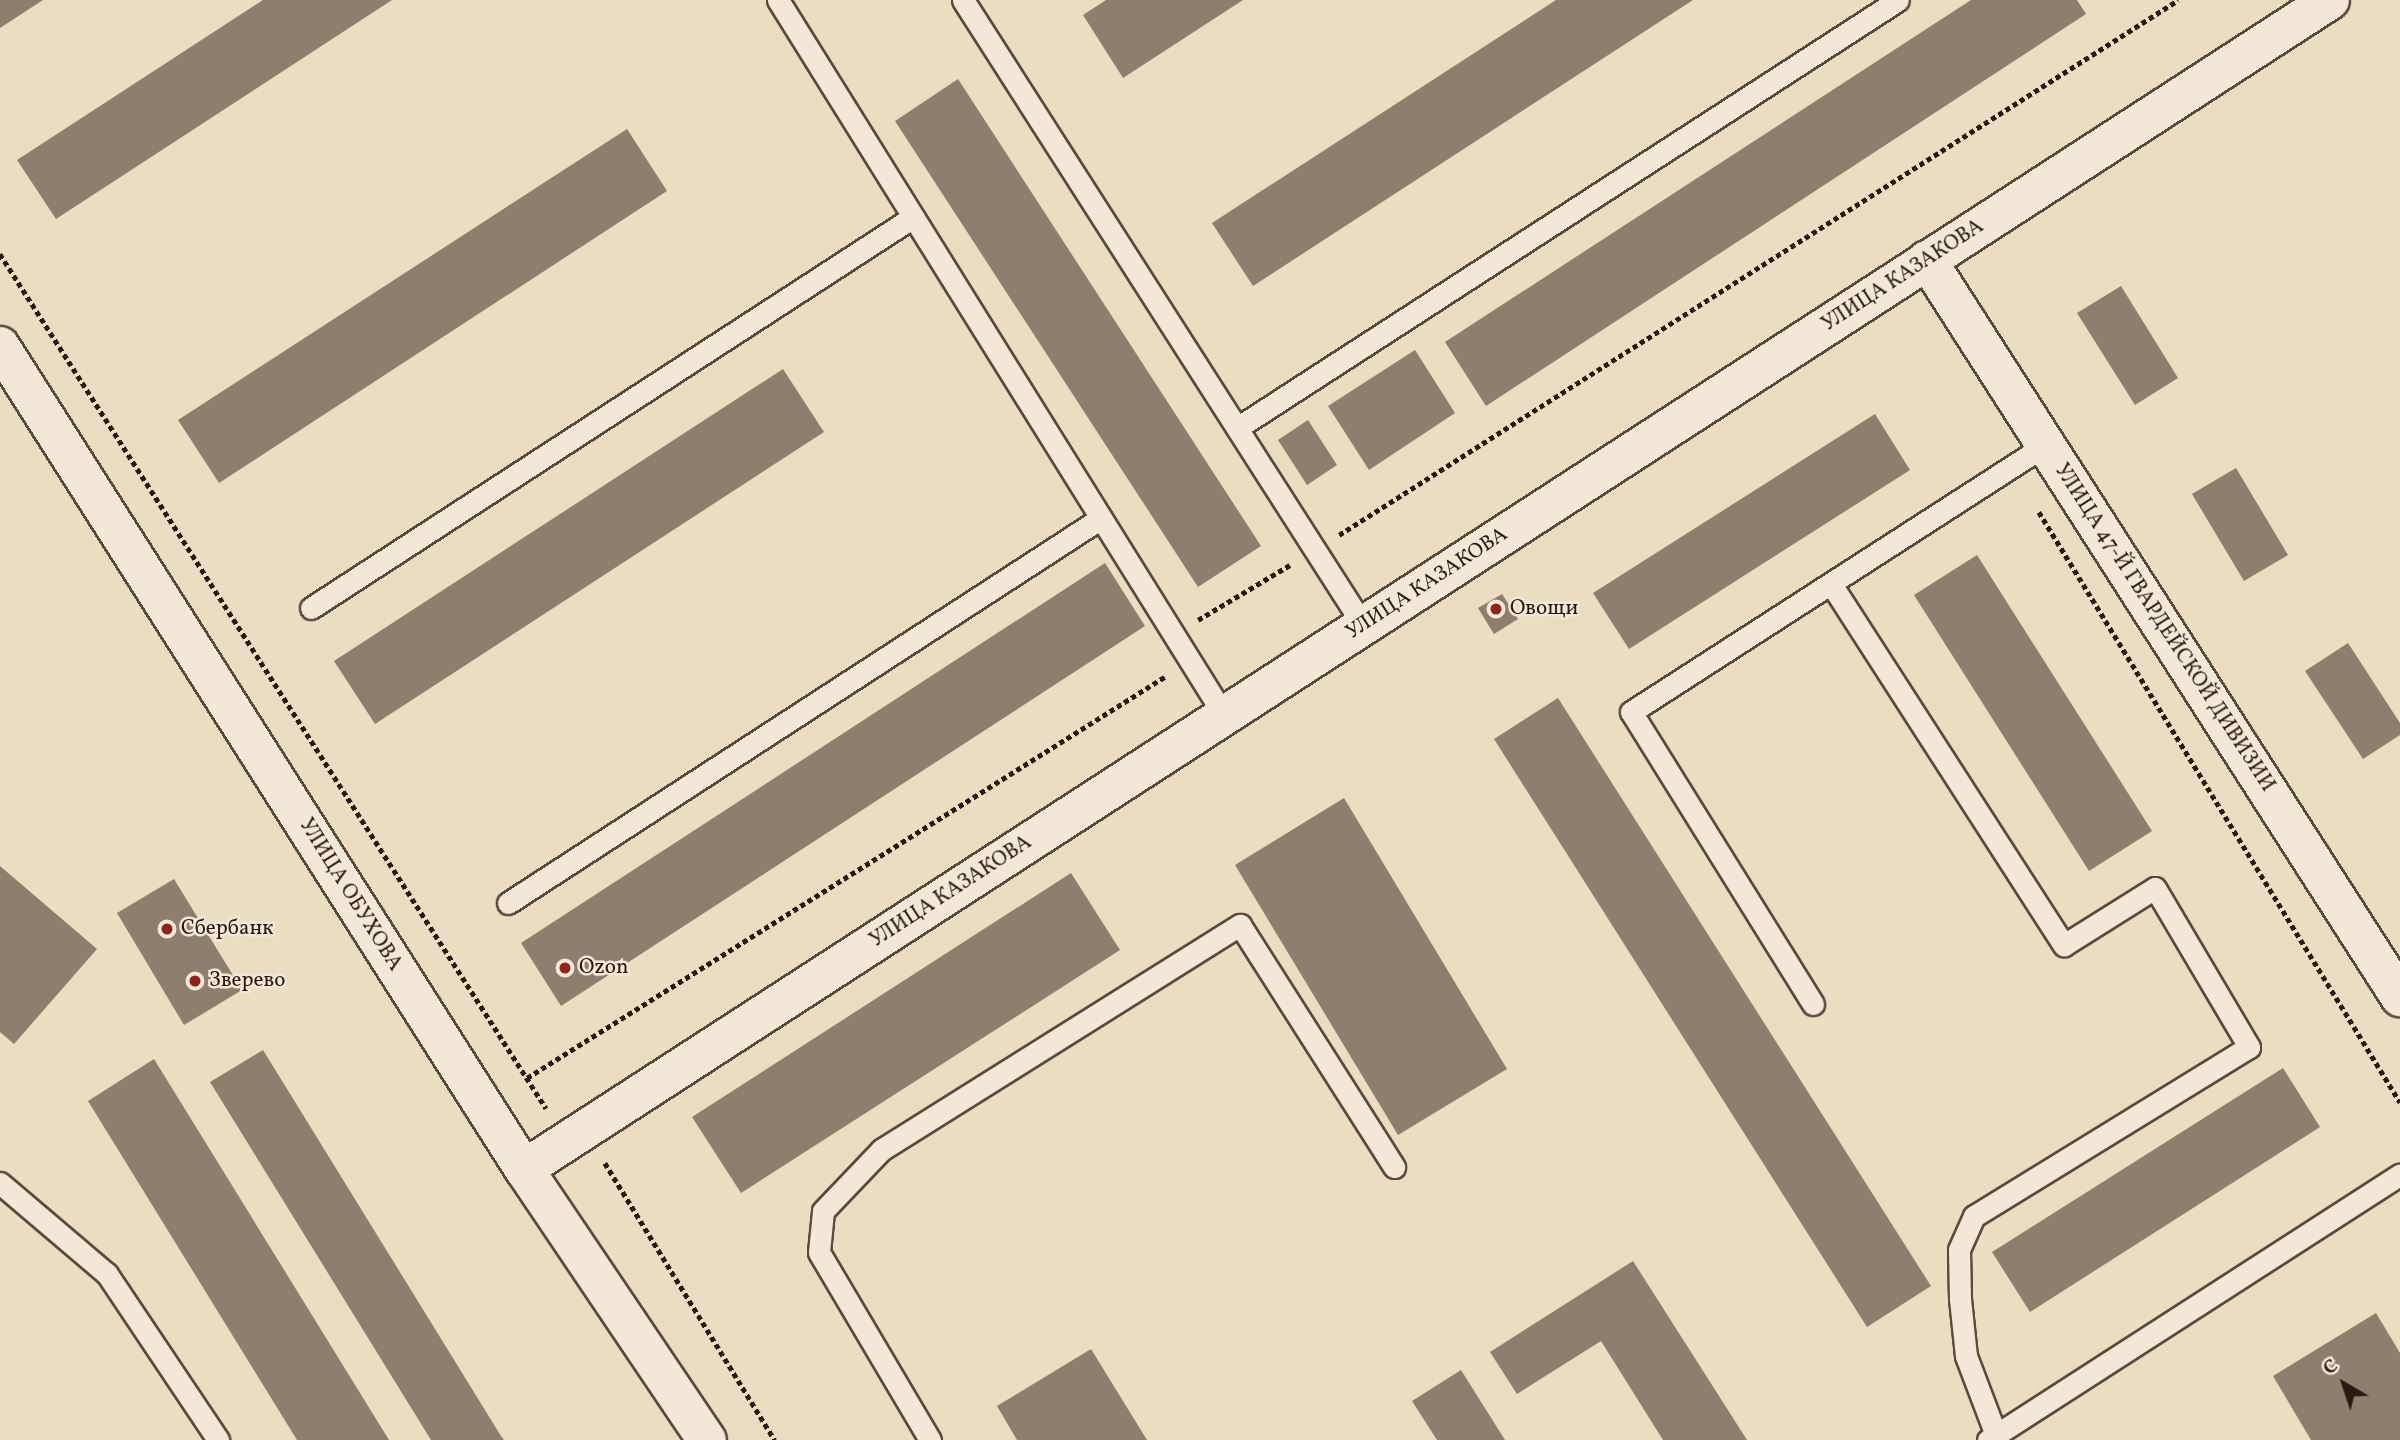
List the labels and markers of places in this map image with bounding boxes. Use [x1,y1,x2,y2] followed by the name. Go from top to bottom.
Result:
[1510,596,1578,622] place label: Овощи
[1488,601,1504,617] marker: Овощи
[181,916,273,942] place label: Сбербанк
[159,921,175,937] marker: Сбербанк
[579,955,629,981] place label: Ozon
[557,960,573,976] marker: Ozon
[209,968,285,994] place label: Зверево
[187,973,203,989] marker: Зверево

